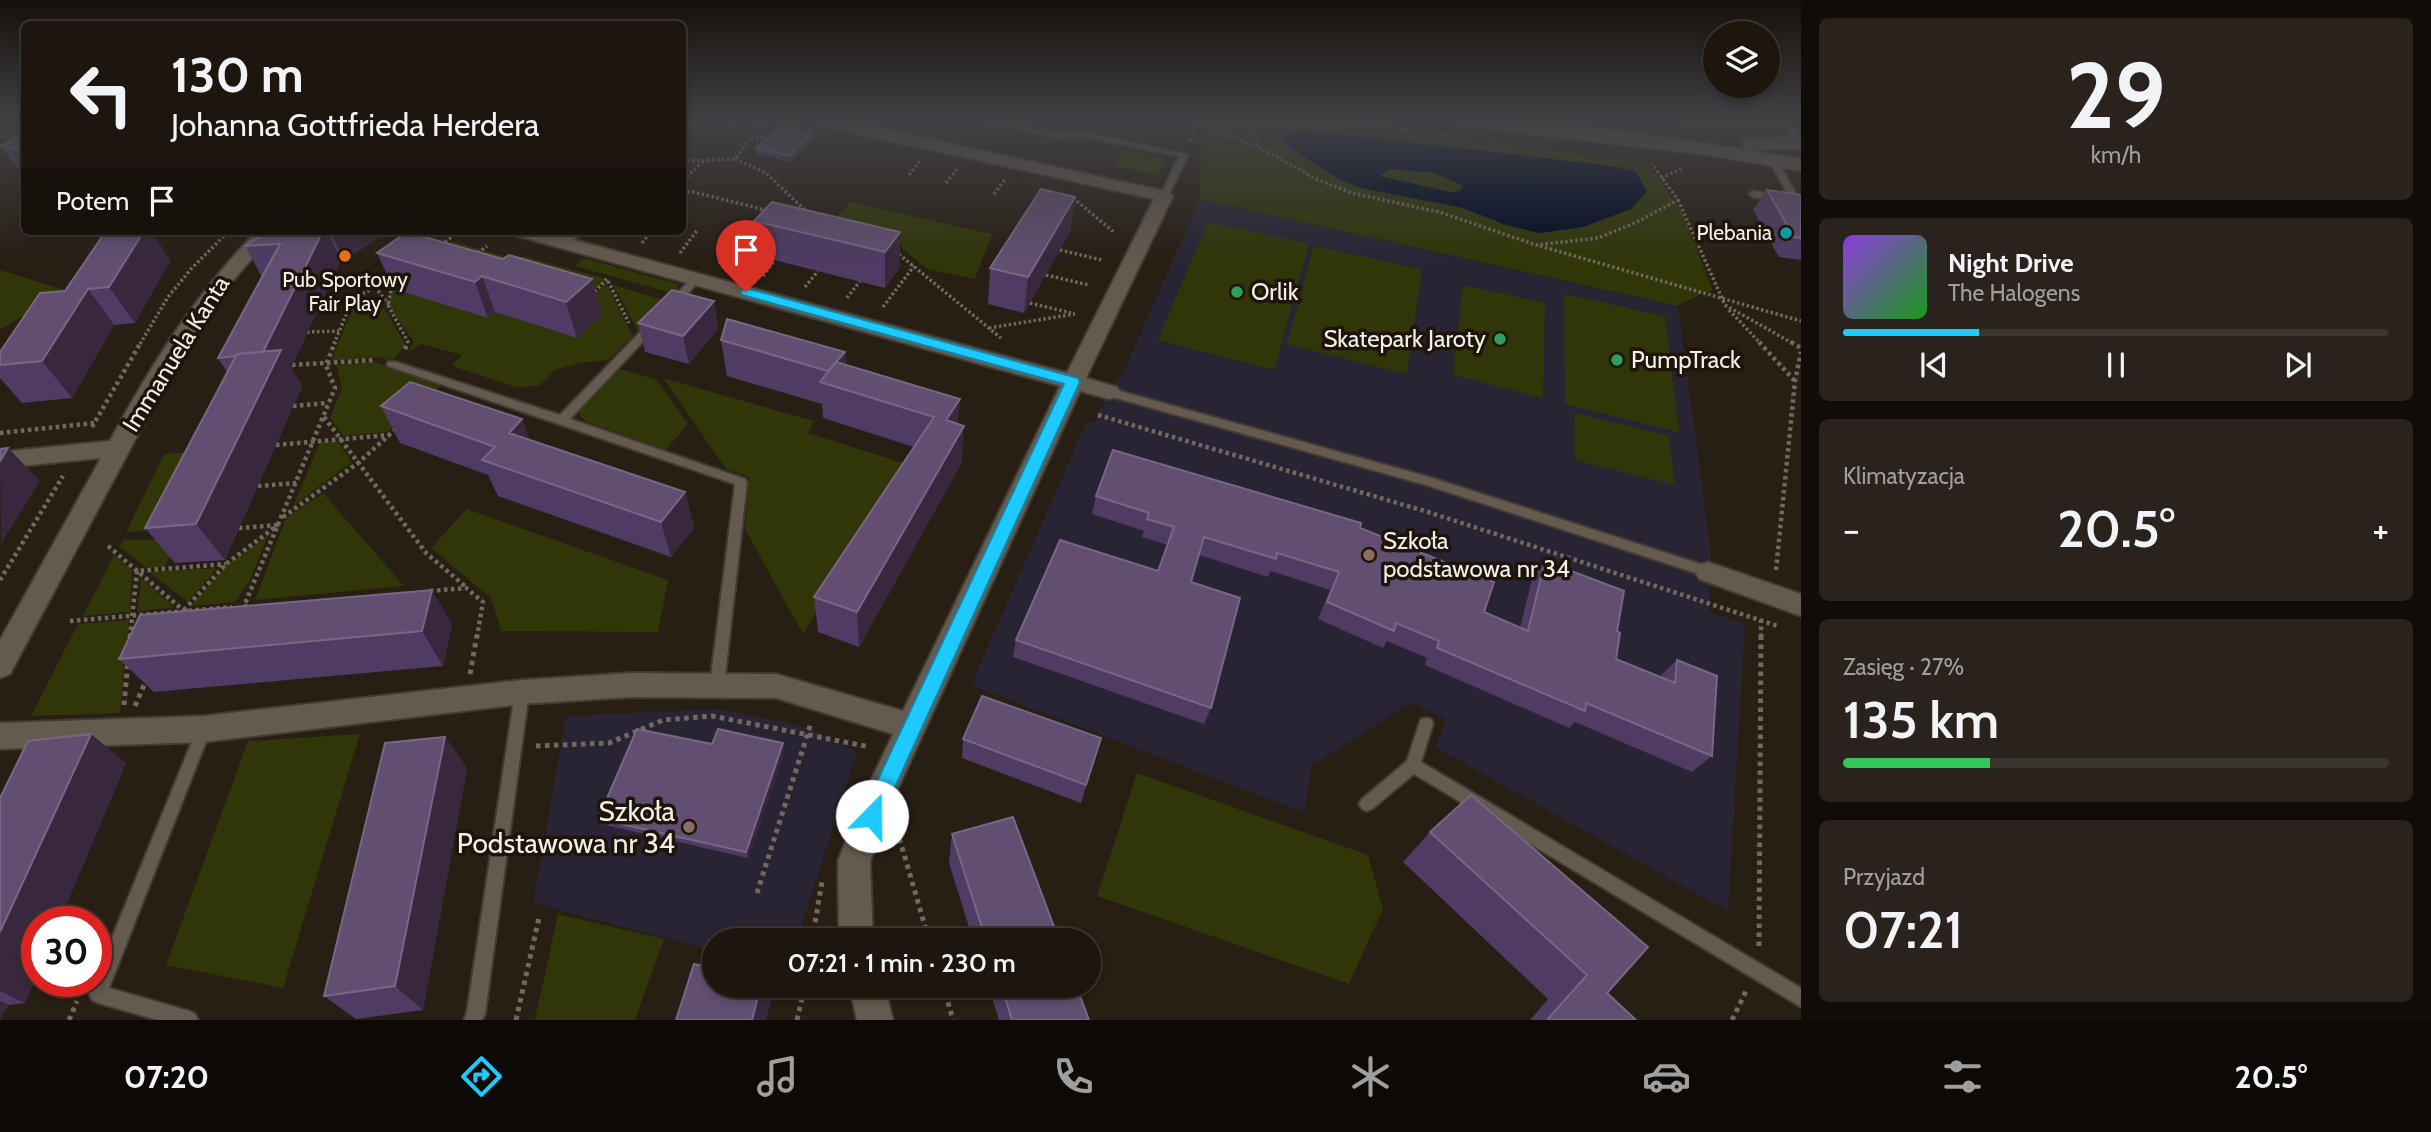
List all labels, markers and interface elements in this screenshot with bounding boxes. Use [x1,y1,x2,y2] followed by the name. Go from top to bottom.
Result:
[1703,21,1780,98] map controls
[1703,21,1780,98] button: layers
[2066,40,2166,151] text: 29
[171,45,304,104] text: 130 m
[56,49,147,140] icon: left
[171,105,539,144] text: Johanna Gottfrieda Herdera
[2091,141,2141,169] text: km/h
[143,182,181,220] icon: arrive
[56,185,129,217] text: Potem
[716,220,776,292] pin
[1696,220,1772,245] place label: Plebania
[1778,225,1794,241] marker: Plebania
[727,231,765,269] icon: arrive
[1948,247,2074,279] text: Night Drive
[337,248,353,264] marker: Pub Sportowy Fair Play
[282,267,408,316] place label: Pub Sportowy Fair Play
[116,270,235,437] street label: Immanuela Kanta
[1251,277,1299,306] place label: Orlik
[1948,279,2080,307] text: The Halogens
[1229,284,1245,300] marker: Orlik
[1323,324,1486,353] place label: Skatepark Jaroty
[1492,331,1508,347] marker: Skatepark Jaroty
[1631,345,1741,374] place label: PumpTrack
[1915,346,1953,384] icon: previous
[2097,346,2135,384] icon: pause
[2279,346,2317,384] icon: next
[1609,352,1625,368] marker: PumpTrack
[1843,462,1965,490] text: Klimatyzacja
[2057,497,2175,560] text: 20.5°
[1843,506,1860,553] text: −
[2372,506,2389,553] text: +
[1383,526,1570,583] place label: Szkoła podstawowa nr 34
[1361,547,1377,563] marker: Szkoła podstawowa nr 34
[1843,653,1964,681] text: Zasięg · 27%
[1843,688,1999,751] text: 135 km
[835,779,909,853] position arrow
[457,794,676,860] place label: Szkoła Podstawowa nr 34
[681,819,697,835] marker: Szkoła Podstawowa nr 34
[1843,863,1925,891] text: Przyjazd
[1843,898,1963,961] text: 07:21
[21,906,112,997] speed limit sign: 30
[787,947,1016,979] text: 07:21 · 1 min · 230 m
[457,1052,506,1101] icon: directions
[753,1052,802,1101] icon: music
[1049,1052,1098,1101] icon: phone
[1346,1052,1395,1101] icon: climate
[1642,1052,1691,1101] icon: car
[1938,1052,1987,1101] icon: filters
[124,1057,209,1096] text: 07:20
[2235,1057,2307,1096] text: 20.5°

